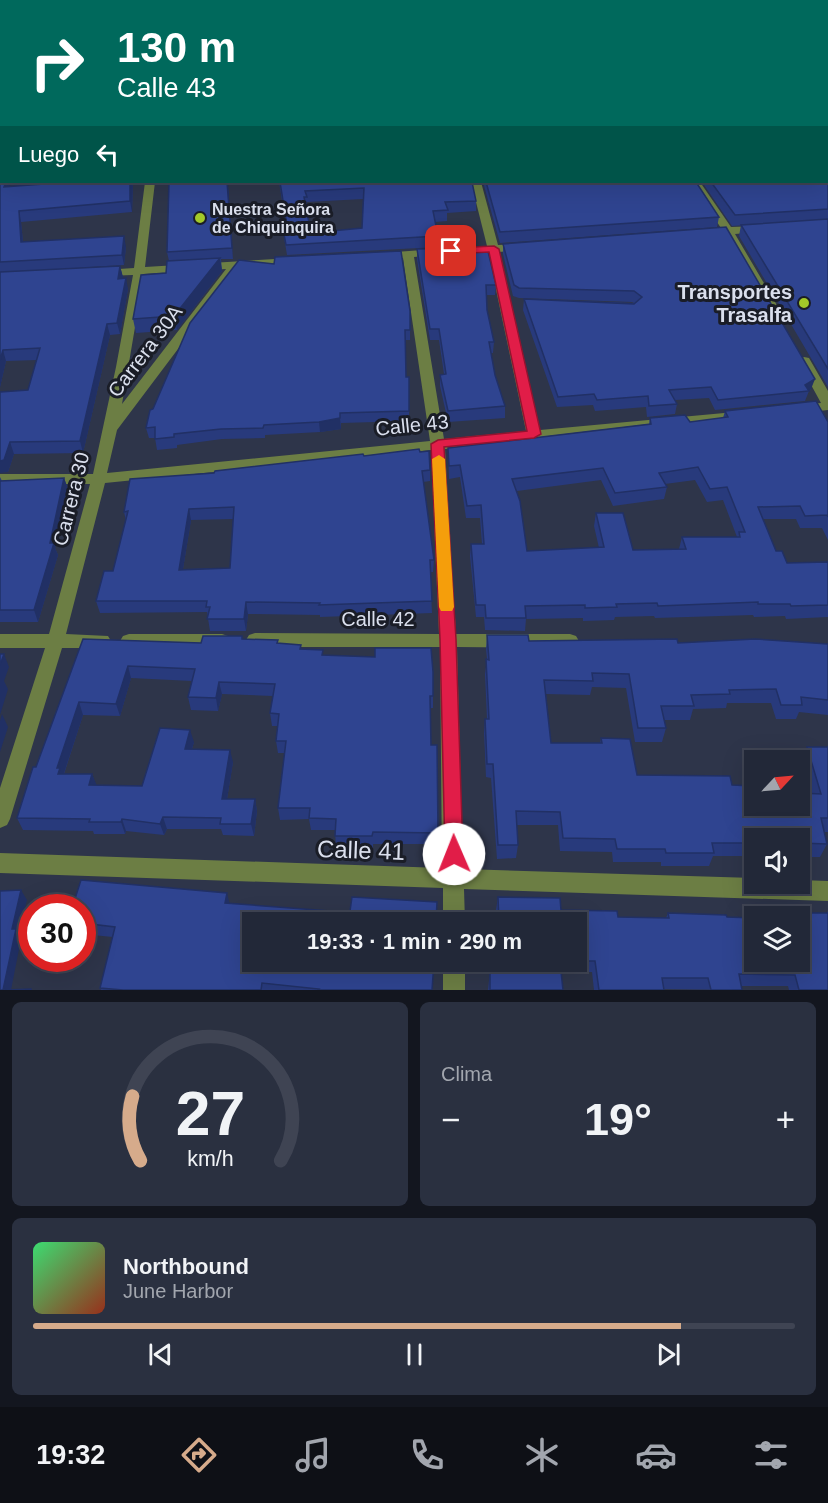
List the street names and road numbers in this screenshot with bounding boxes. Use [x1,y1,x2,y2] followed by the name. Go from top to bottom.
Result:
[103,300,187,401] street label: Carrera 30A
[374,410,450,440] street label: Calle 43
[49,450,93,548] street label: Carrera 30
[341,608,415,630] street label: Calle 42
[317,835,405,865] street label: Calle 41

